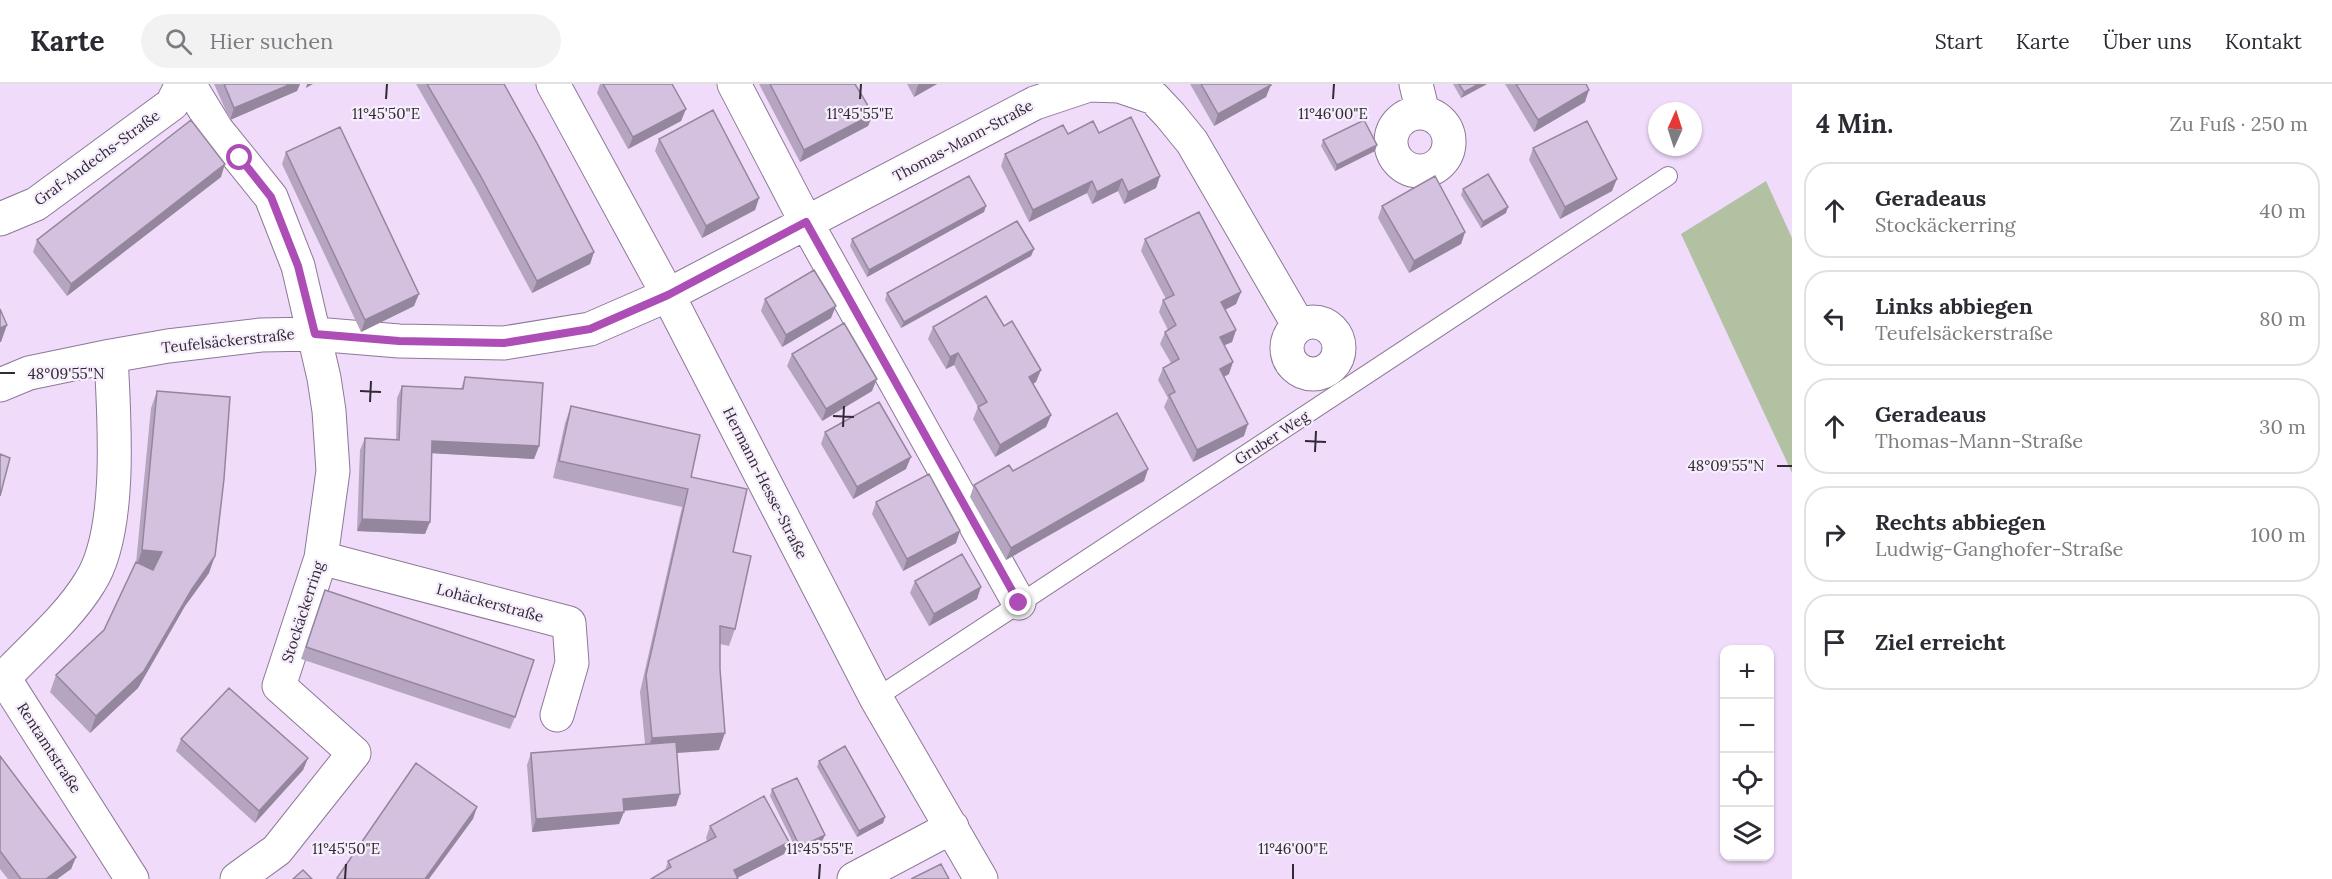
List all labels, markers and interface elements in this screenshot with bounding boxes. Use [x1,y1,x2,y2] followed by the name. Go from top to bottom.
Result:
[141,14,561,68] search box
[30,23,105,59] text: Karte
[162,25,195,58] icon: search
[210,27,333,55] text: Hier suchen
[1935,28,1983,55] text: Start
[2016,28,2070,55] text: Karte
[2103,28,2192,55] text: Über uns
[2225,28,2302,55] text: Kontakt
[889,96,1036,186] street label: Thomas-Mann-Straße
[1648,102,1702,156] north arrow
[352,104,420,123] text: 11°45'50"E
[827,104,893,123] text: 11°45'55"E
[1298,104,1368,123] text: 11°46'00"E
[30,106,163,210] street label: Graf-Andechs-Straße
[1816,107,1893,140] text: 4 Min.
[2170,111,2308,136] text: Zu Fuß · 250 m
[226,144,252,170] route start
[1875,184,1986,212] text: Geradeaus
[1818,194,1851,227] icon: ahead
[2260,198,2306,223] text: 40 m
[1875,212,2016,237] text: Stockäckerring
[1875,292,2033,320] text: Links abbiegen
[1818,302,1851,335] icon: left
[2259,306,2306,331] text: 80 m
[1875,320,2053,345] text: Teufelsäckerstraße
[161,324,295,357] street label: Teufelsäckerstraße
[28,364,104,383] text: 48°09'55"N
[1875,400,1986,428] text: Geradeaus
[719,404,812,562] street label: Hermann-Hesse-Straße
[1231,406,1313,469] street label: Gruber Weg
[1818,410,1851,443] icon: ahead
[2259,414,2306,439] text: 30 m
[1875,428,2083,453] text: Thomas-Mann-Straße
[1688,456,1764,475] text: 48°09'55"N
[1875,508,2046,536] text: Rechts abbiegen
[1818,518,1851,551] icon: right
[2251,522,2306,547] text: 100 m
[1875,536,2123,561] text: Ludwig-Ganghofer-Straße
[277,558,328,665] street label: Stockäckerring
[435,579,546,626] street label: Lohäckerstraße
[1005,589,1031,615] route end
[1818,626,1851,659] icon: arrive
[1875,628,2006,656] text: Ziel erreicht
[1720,645,1774,861] map controls
[1720,645,1774,699] button: +
[13,699,86,797] street label: Rentamtstraße
[1720,699,1774,753] button: −
[1720,753,1774,807] button: locate
[1720,807,1774,861] button: layers
[312,839,380,858] text: 11°45'50"E
[787,839,853,858] text: 11°45'55"E
[1258,839,1328,858] text: 11°46'00"E

